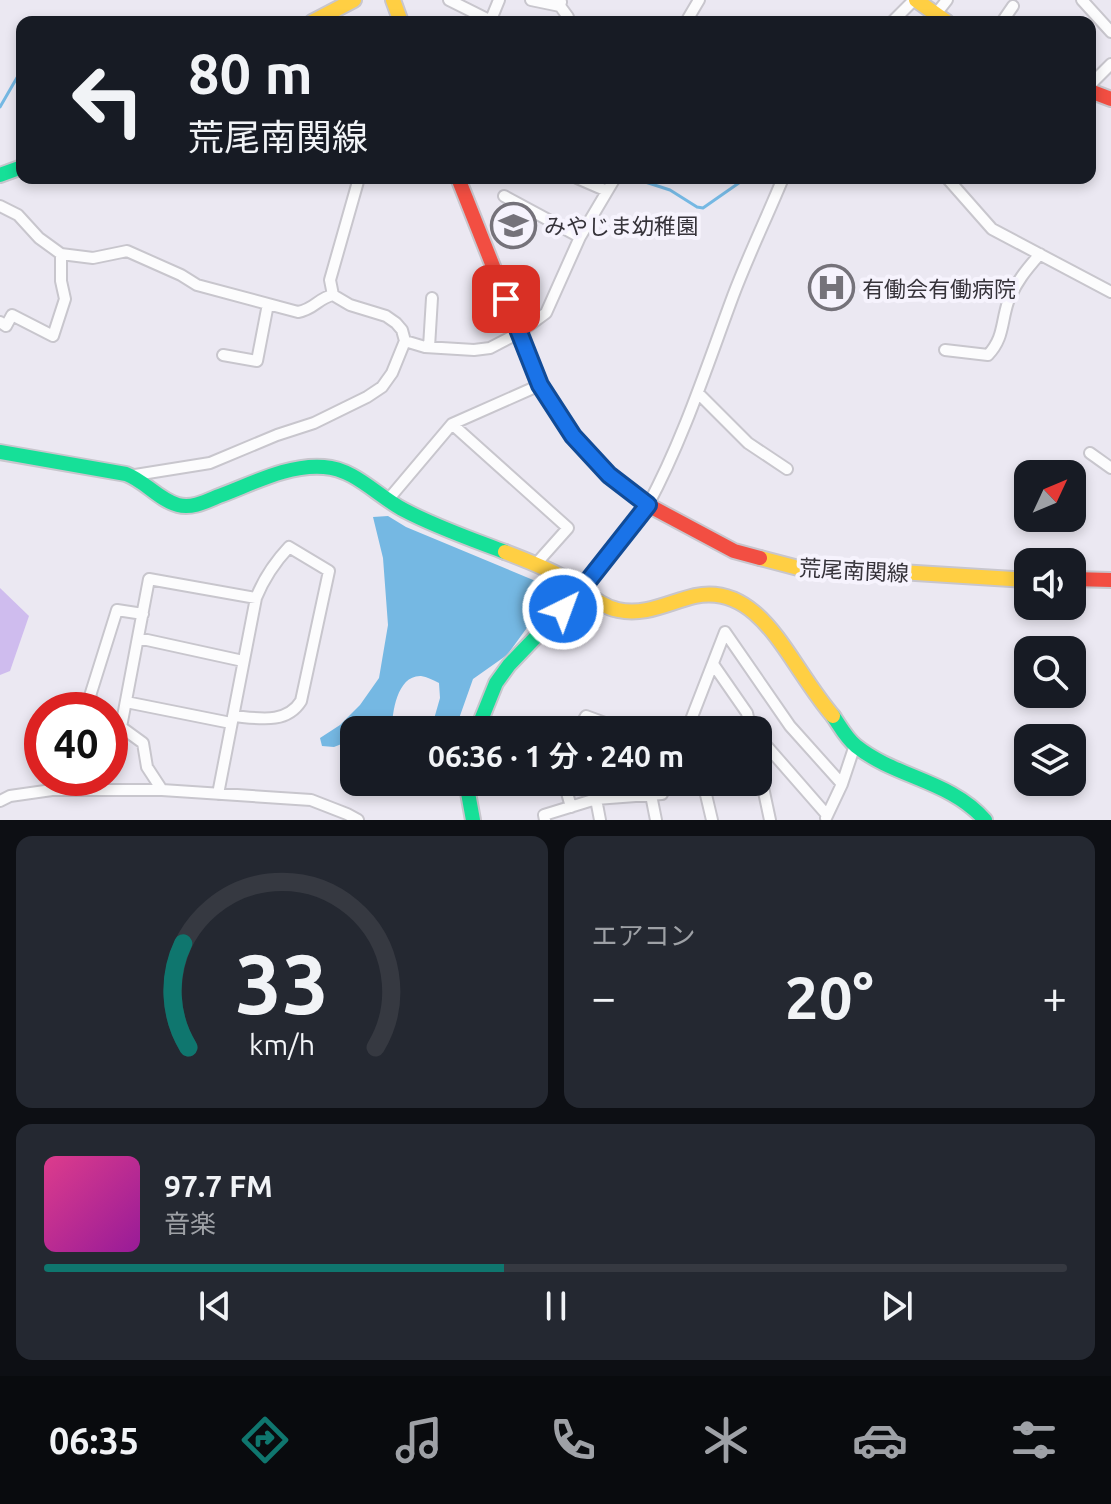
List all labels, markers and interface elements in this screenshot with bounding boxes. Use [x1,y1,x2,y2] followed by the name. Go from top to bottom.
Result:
[188,42,313,105] text: 80 m
[56,48,160,152] icon: left
[188,116,368,157] text: 荒尾南関線
[489,201,537,249] school or university icon: みやじま幼稚園
[544,213,698,238] place label: みやじま幼稚園
[807,264,855,312] hospital icon: 有働会有働病院
[472,265,540,333] pin
[862,276,1016,301] place label: 有働会有働病院
[484,277,528,321] icon: arrive
[1014,460,1086,532] north arrow
[1014,460,1086,796] map controls
[1014,548,1086,620] button: sound
[798,555,910,585] street label: 荒尾南関線
[521,567,605,651] position arrow
[1014,636,1086,708] button: search
[24,692,128,796] speed limit sign: 40
[1014,724,1086,796] button: layers
[428,739,684,773] text: 06:36 · 1 分 · 240 m
[592,921,696,950] text: エアコン
[235,936,329,1030] text: 33
[785,963,874,1030] text: 20°
[592,972,616,1021] text: −
[1042,972,1067,1021] text: +
[249,1028,315,1060] text: km/h
[164,1169,273,1203] text: 97.7 FM
[164,1209,216,1238] text: 音楽
[193,1284,237,1328] icon: previous
[534,1284,578,1328] icon: pause
[875,1284,919,1328] icon: next
[237,1412,293,1468] icon: directions
[391,1412,447,1468] icon: music
[545,1412,601,1468] icon: phone
[698,1412,754,1468] icon: climate
[852,1412,908,1468] icon: car
[1006,1412,1062,1468] icon: filters
[49,1420,139,1461] text: 06:35

